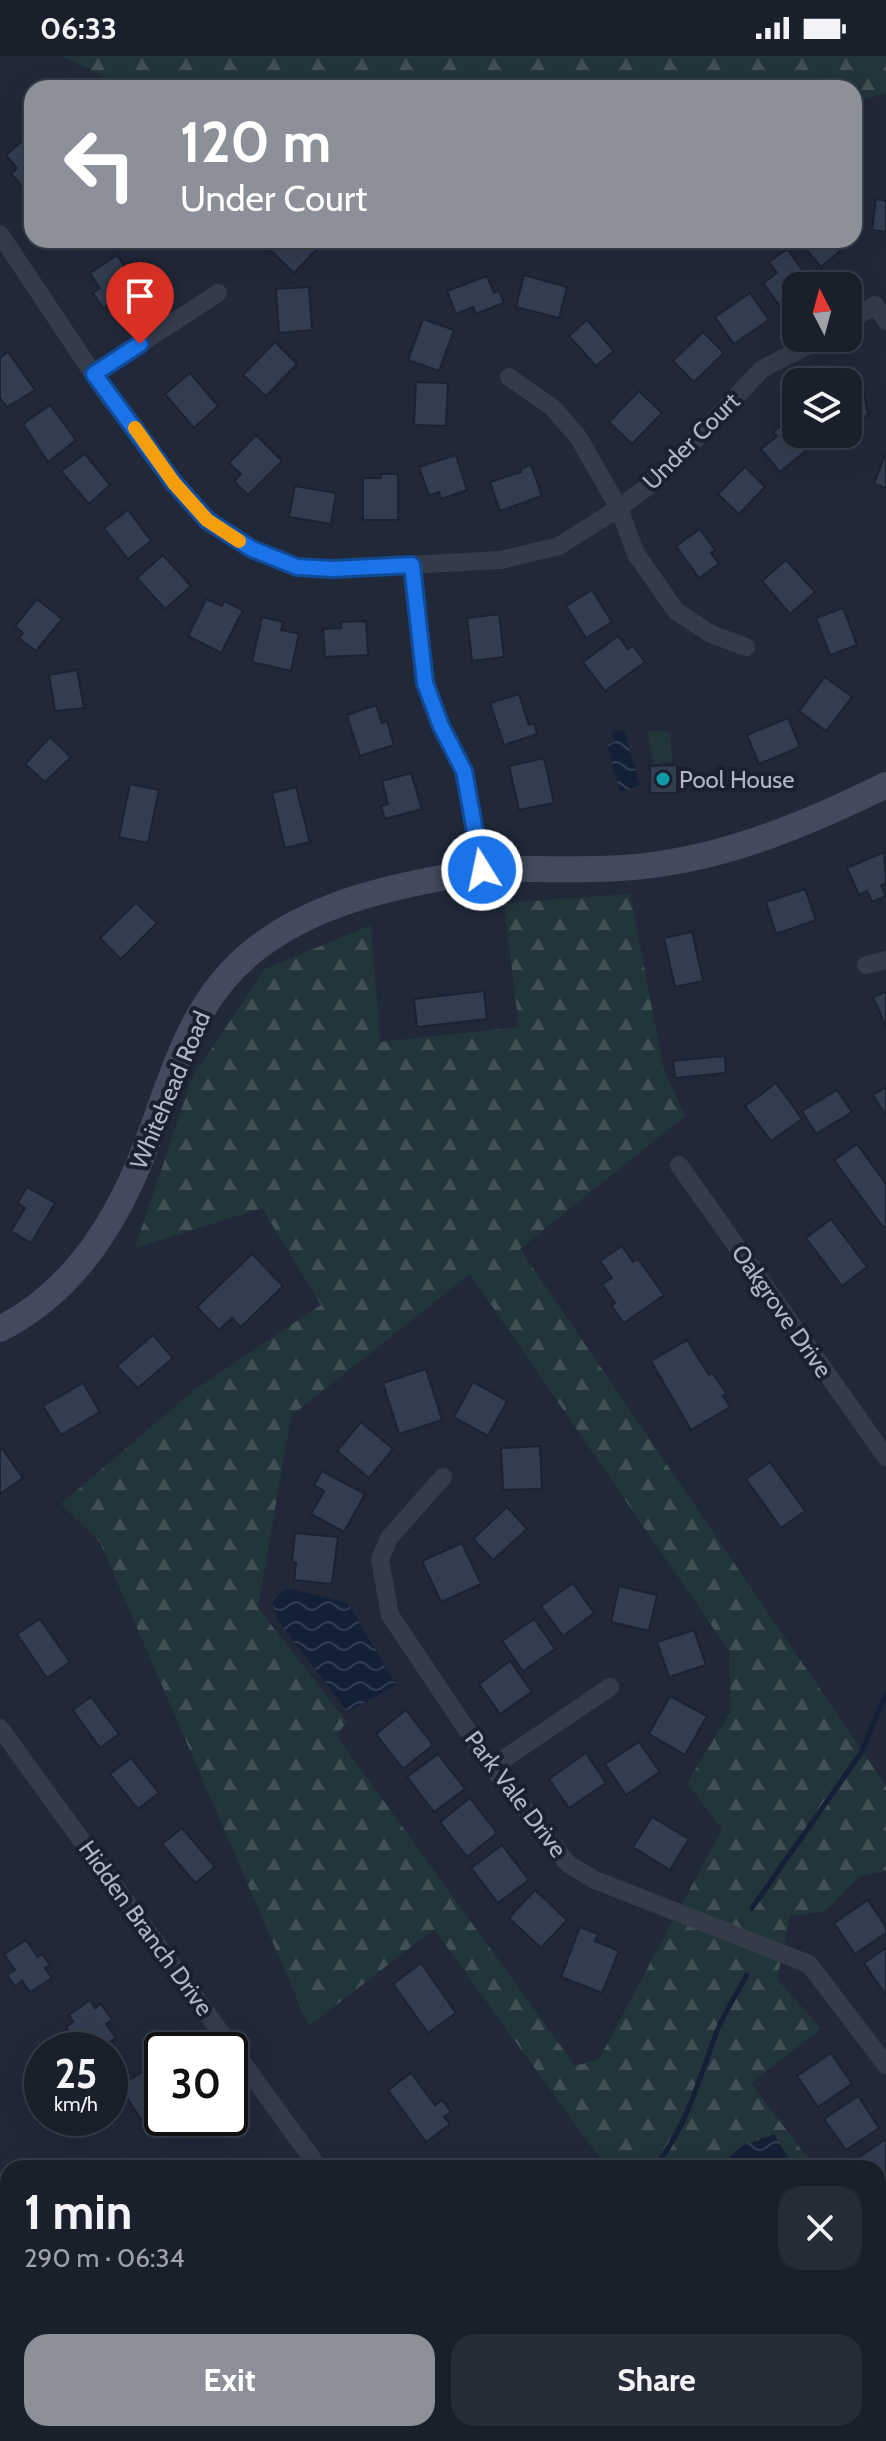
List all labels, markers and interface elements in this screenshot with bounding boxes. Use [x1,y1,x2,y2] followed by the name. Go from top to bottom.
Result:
[40,10,117,47] text: 06:33
[180,108,331,176] text: 120 m
[48,112,152,216] icon: left
[180,176,367,220] text: Under Court
[106,262,174,344] pin
[782,272,862,352] north arrow
[782,272,862,448] map controls
[118,274,162,318] icon: arrive
[782,368,862,448] button: layers
[637,387,745,495] street label: Under Court
[679,765,795,794] place label: Pool House
[654,770,672,788] marker: Pool House
[440,828,524,912] position arrow
[124,1007,216,1173] street label: Whitehead Road
[726,1239,838,1383] street label: Oakgrove Drive
[459,1725,573,1863] street label: Park Vale Drive
[73,1835,219,2021] street label: Hidden Branch Drive
[144,2032,248,2136] speed limit sign: 30
[55,2049,97,2098] text: 25
[54,2092,98,2116] text: km/h
[24,2183,132,2241] text: 1 min
[778,2186,862,2270] button: close
[24,2242,185,2274] text: 290 m · 06:34
[24,2334,435,2426] button: Exit
[451,2334,862,2426] button: Share

